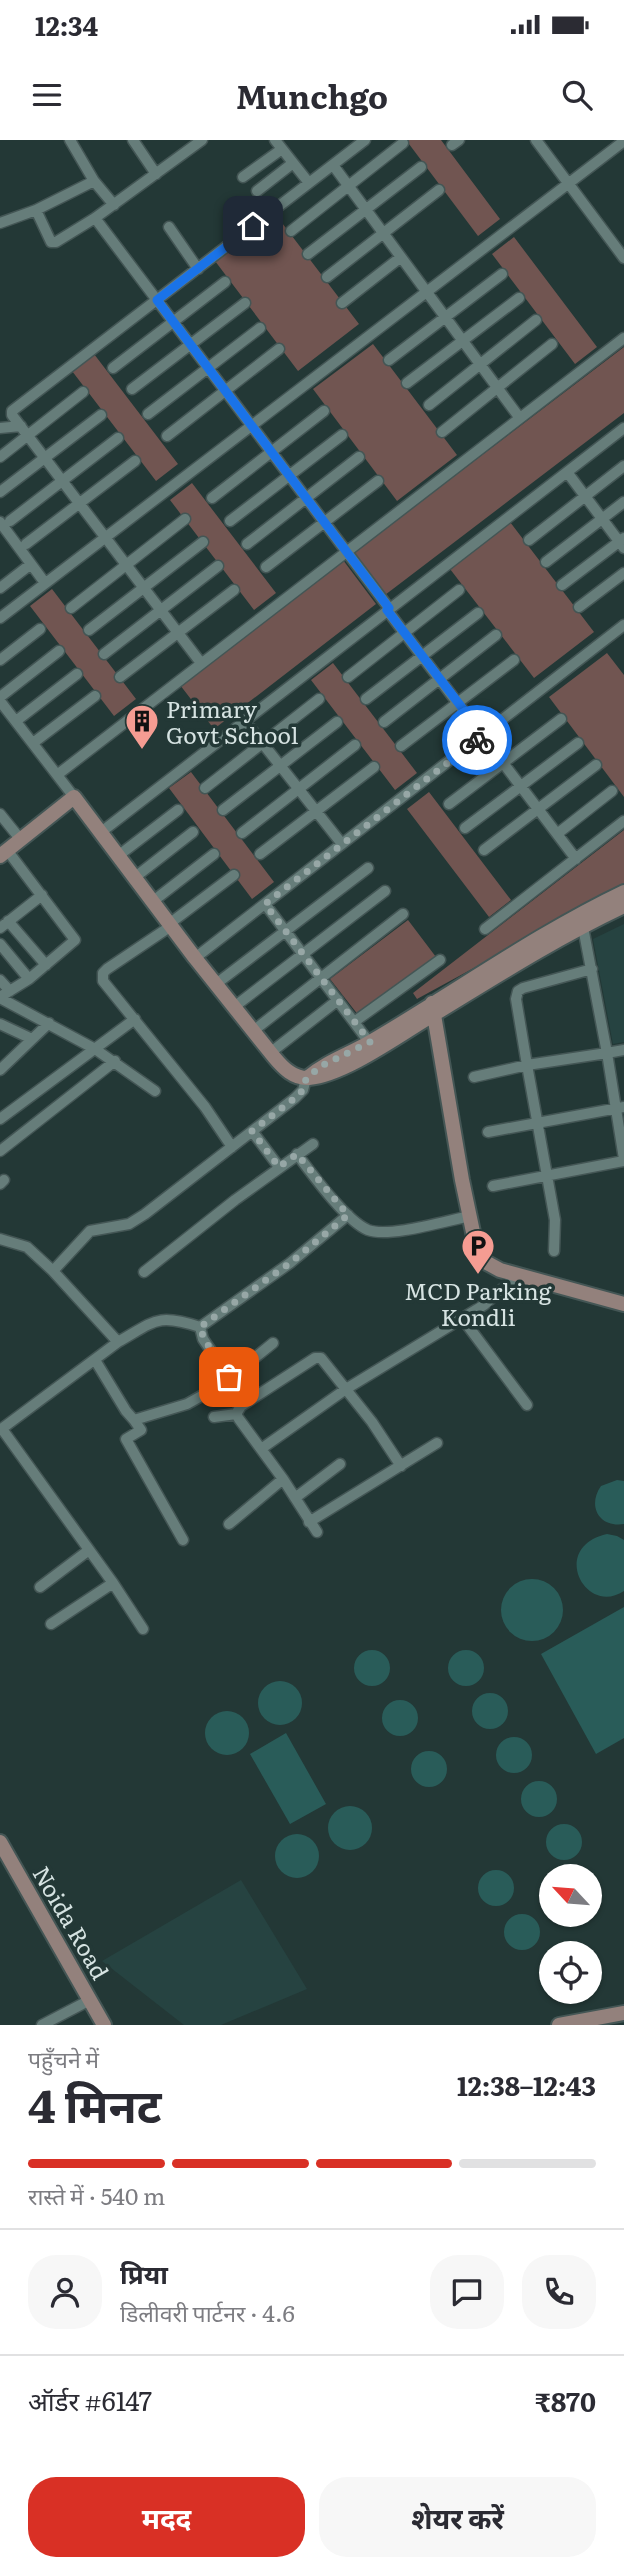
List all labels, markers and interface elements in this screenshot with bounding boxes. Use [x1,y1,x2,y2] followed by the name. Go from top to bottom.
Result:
[35,5,98,44] text: 12:34
[236,71,388,119] text: Munchgo
[28,76,66,114] icon: menu
[558,76,596,114] icon: search
[223,196,283,256] pin
[234,207,272,245] icon: home
[166,691,299,751] place label: Primary Govt School
[123,702,161,751] building icon: Primary Govt School
[442,705,512,775] courier
[458,721,496,759] icon: bike
[459,1227,497,1276] parking icon: MCD Parking Kondli
[404,1273,552,1333] place label: MCD Parking Kondli
[199,1347,259,1407] pin
[210,1358,248,1396] icon: bag
[26,1859,118,1985] street label: Noida Road
[539,1864,602,1927] north arrow
[539,1864,602,2004] map controls
[539,1941,602,2004] button: locate
[28,2041,99,2075] text: पहुँचने में
[457,2065,596,2104] text: 12:38–12:43
[28,2069,162,2137] text: 4 मिनट
[28,2178,165,2212] text: रास्ते में · 540 m
[120,2253,168,2292] text: प्रिया
[28,2255,102,2329] button: person
[430,2255,504,2329] button: chat
[522,2255,596,2329] button: phone
[120,2295,295,2329] text: डिलीवरी पार्टनर · 4.6
[28,2380,152,2419] text: ऑर्डर #6147
[535,2381,596,2420] text: ₹870
[28,2477,305,2557] button: मदद
[319,2477,596,2557] button: शेयर करें

